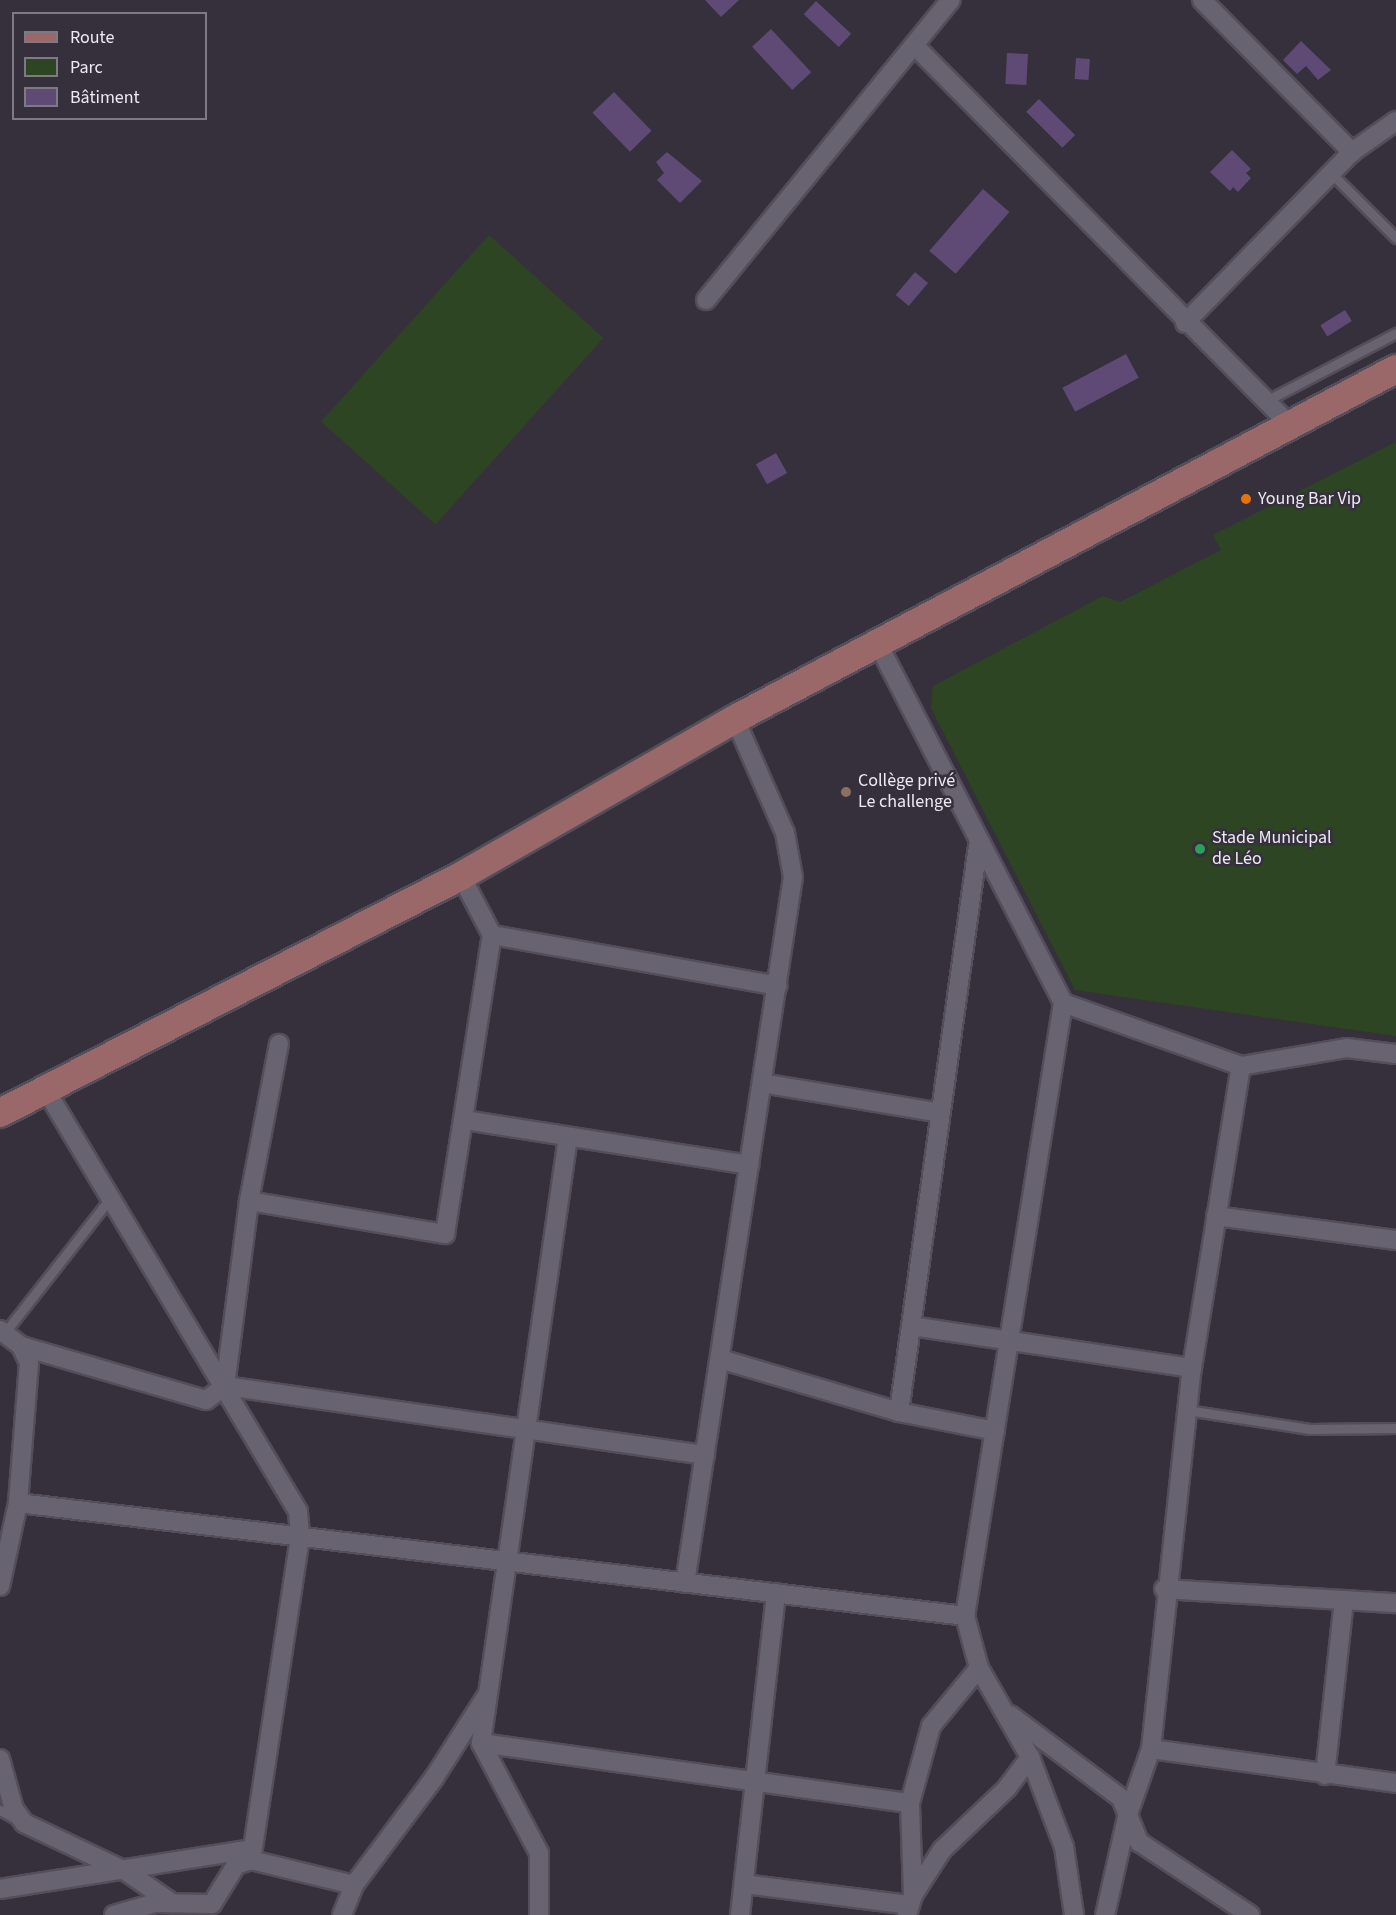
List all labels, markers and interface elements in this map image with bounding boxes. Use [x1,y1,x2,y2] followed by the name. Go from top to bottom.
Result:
[12,12,207,120] legend
[70,25,114,50] text: Route
[70,55,103,80] text: Parc
[70,85,140,110] text: Bâtiment
[1258,488,1361,510] place label: Young Bar Vip
[1239,492,1253,506] marker: Young Bar Vip
[858,771,955,814] place label: Collège privé Le challenge
[839,785,853,799] marker: Collège privé Le challenge
[1212,828,1332,870] place label: Stade Municipal de Léo
[1193,842,1207,856] marker: Stade Municipal de Léo

